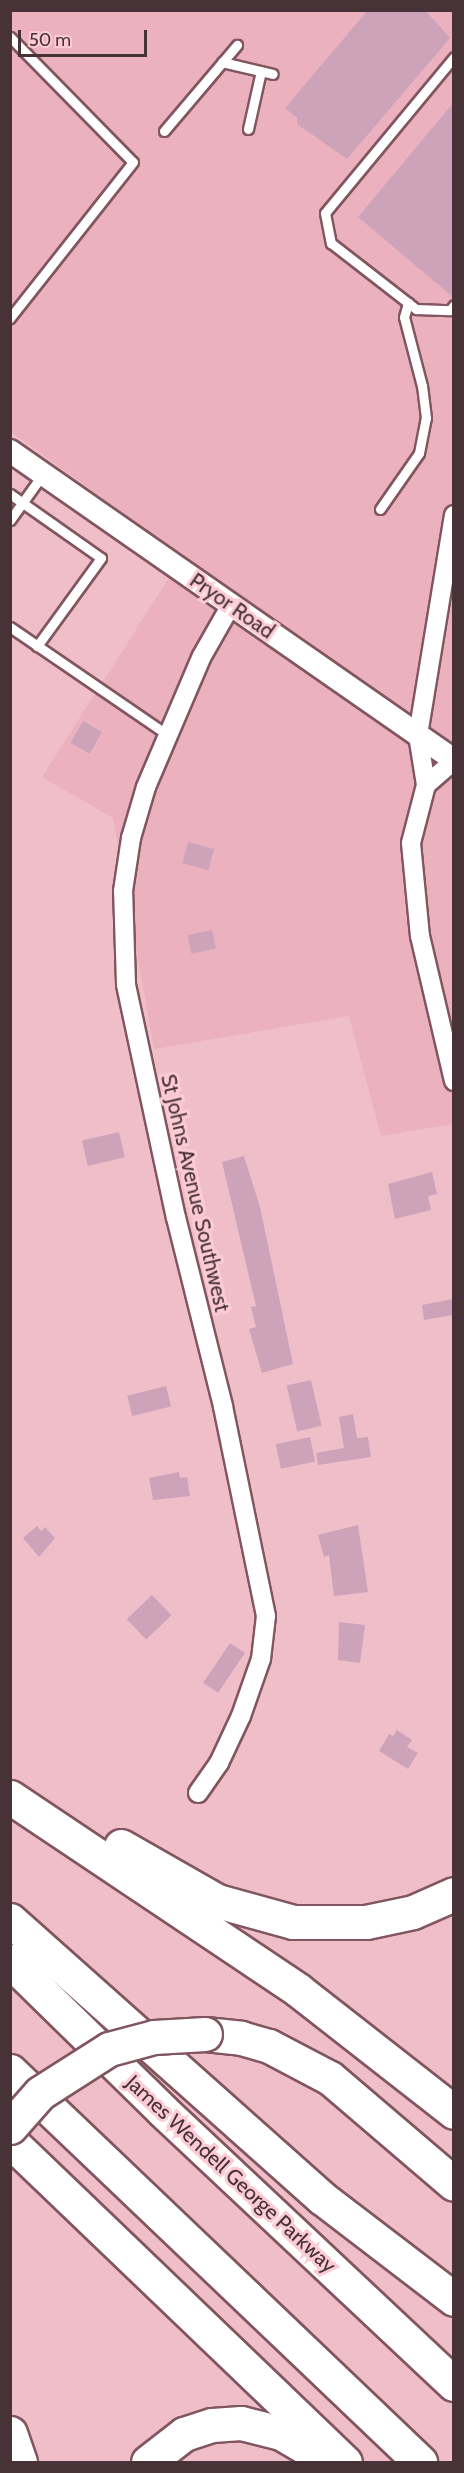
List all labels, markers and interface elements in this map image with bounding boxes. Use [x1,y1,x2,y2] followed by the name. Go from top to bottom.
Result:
[21,18,150,56] scale bar
[29,29,71,51] text: 50 m
[185,568,279,644] street label: Pryor Road
[155,1072,235,1314] street label: St Johns Avenue Southwest
[121,2070,341,2278] street label: James Wendell George Parkway

